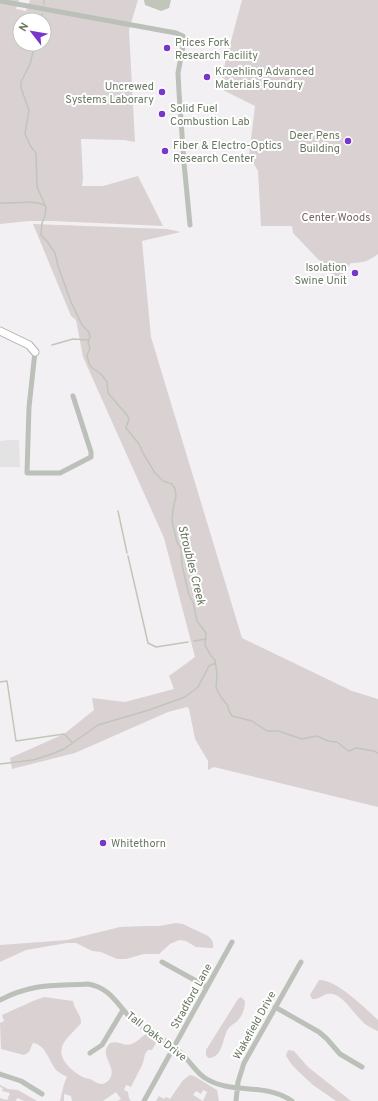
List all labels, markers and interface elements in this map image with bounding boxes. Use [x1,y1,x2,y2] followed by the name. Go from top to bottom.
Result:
[12,12,52,52] north arrow
[16,20,32,34] text: N
[175,36,258,63] place label: Prices Fork Research Facility
[162,43,172,53] marker: Prices Fork Research Facility
[215,65,314,92] place label: Kroehling Advanced Materials Foundry
[202,72,212,82] marker: Kroehling Advanced Materials Foundry
[65,80,154,107] place label: Uncrewed Systems Laborary
[157,87,167,97] marker: Uncrewed Systems Laborary
[170,102,250,129] place label: Solid Fuel Combustion Lab
[157,109,167,119] marker: Solid Fuel Combustion Lab
[289,129,340,156] place label: Deer Pens Building
[343,136,353,146] marker: Deer Pens Building
[173,139,282,166] place label: Fiber & Electro-Optics Research Center
[160,146,170,156] marker: Fiber & Electro-Optics Research Center
[302,211,370,225] park label: Center Woods
[295,261,347,288] place label: Isolation Swine Unit
[350,268,360,278] marker: Isolation Swine Unit
[173,524,209,608] water label: Stroubles Creek
[111,837,166,851] place label: Whitethorn
[98,838,108,848] marker: Whitethorn
[168,961,216,1032] street label: Stradford Lane
[230,989,279,1062] street label: Wakefield Drive
[123,1009,189,1065] street label: Tall Oaks Drive

